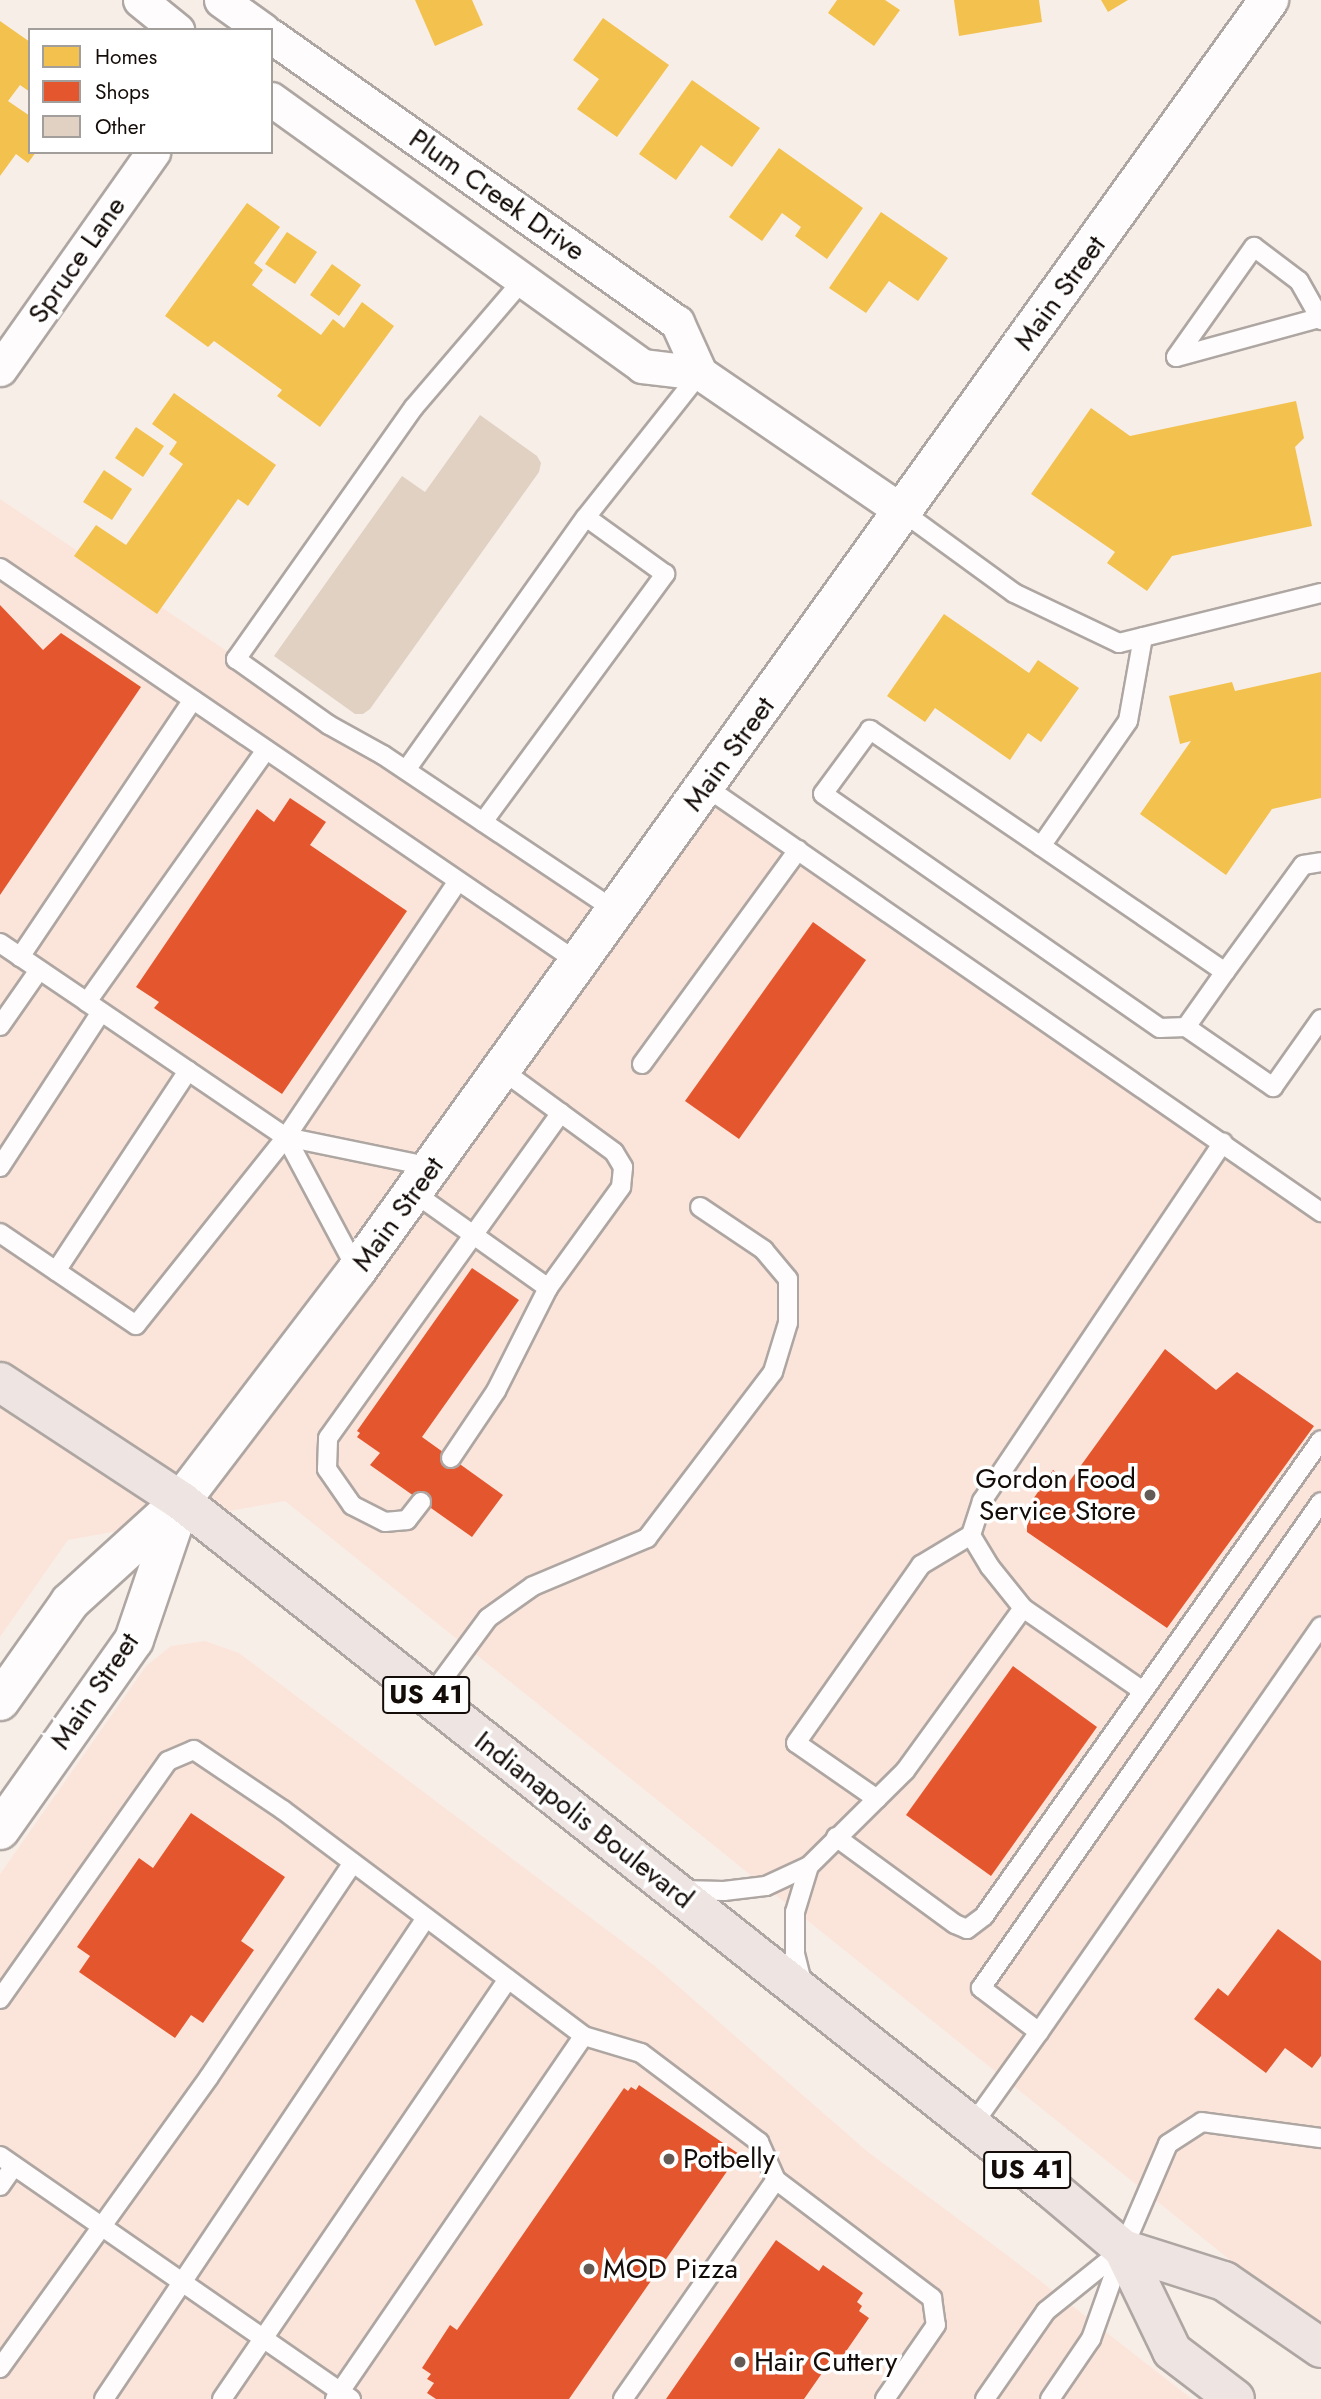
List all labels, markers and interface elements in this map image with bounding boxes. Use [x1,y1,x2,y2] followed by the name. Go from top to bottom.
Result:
[28,28,273,154] legend
[95,42,157,72] text: Homes
[95,77,149,107] text: Shops
[95,112,146,142] text: Other
[403,122,591,268] street label: Plum Creek Drive
[21,190,133,330] street label: Spruce Lane
[1007,229,1113,357] street label: Main Street
[676,690,782,818] street label: Main Street
[345,1150,451,1278] street label: Main Street
[975,1462,1136,1528] place label: Gordon Food Service Store
[1142,1487,1158,1503] marker: Gordon Food Service Store
[44,1626,146,1756] street label: Main Street
[380,1672,472,1718] road number: US 41
[468,1724,700,1916] street label: Indianapolis Boulevard
[683,2142,775,2176] place label: Potbelly
[982,2148,1072,2192] road number: US 41
[661,2151,677,2167] marker: Potbelly
[603,2252,738,2286] place label: MOD Pizza
[581,2261,597,2277] marker: MOD Pizza
[754,2345,897,2379] place label: Hair Cuttery
[732,2354,748,2370] marker: Hair Cuttery

